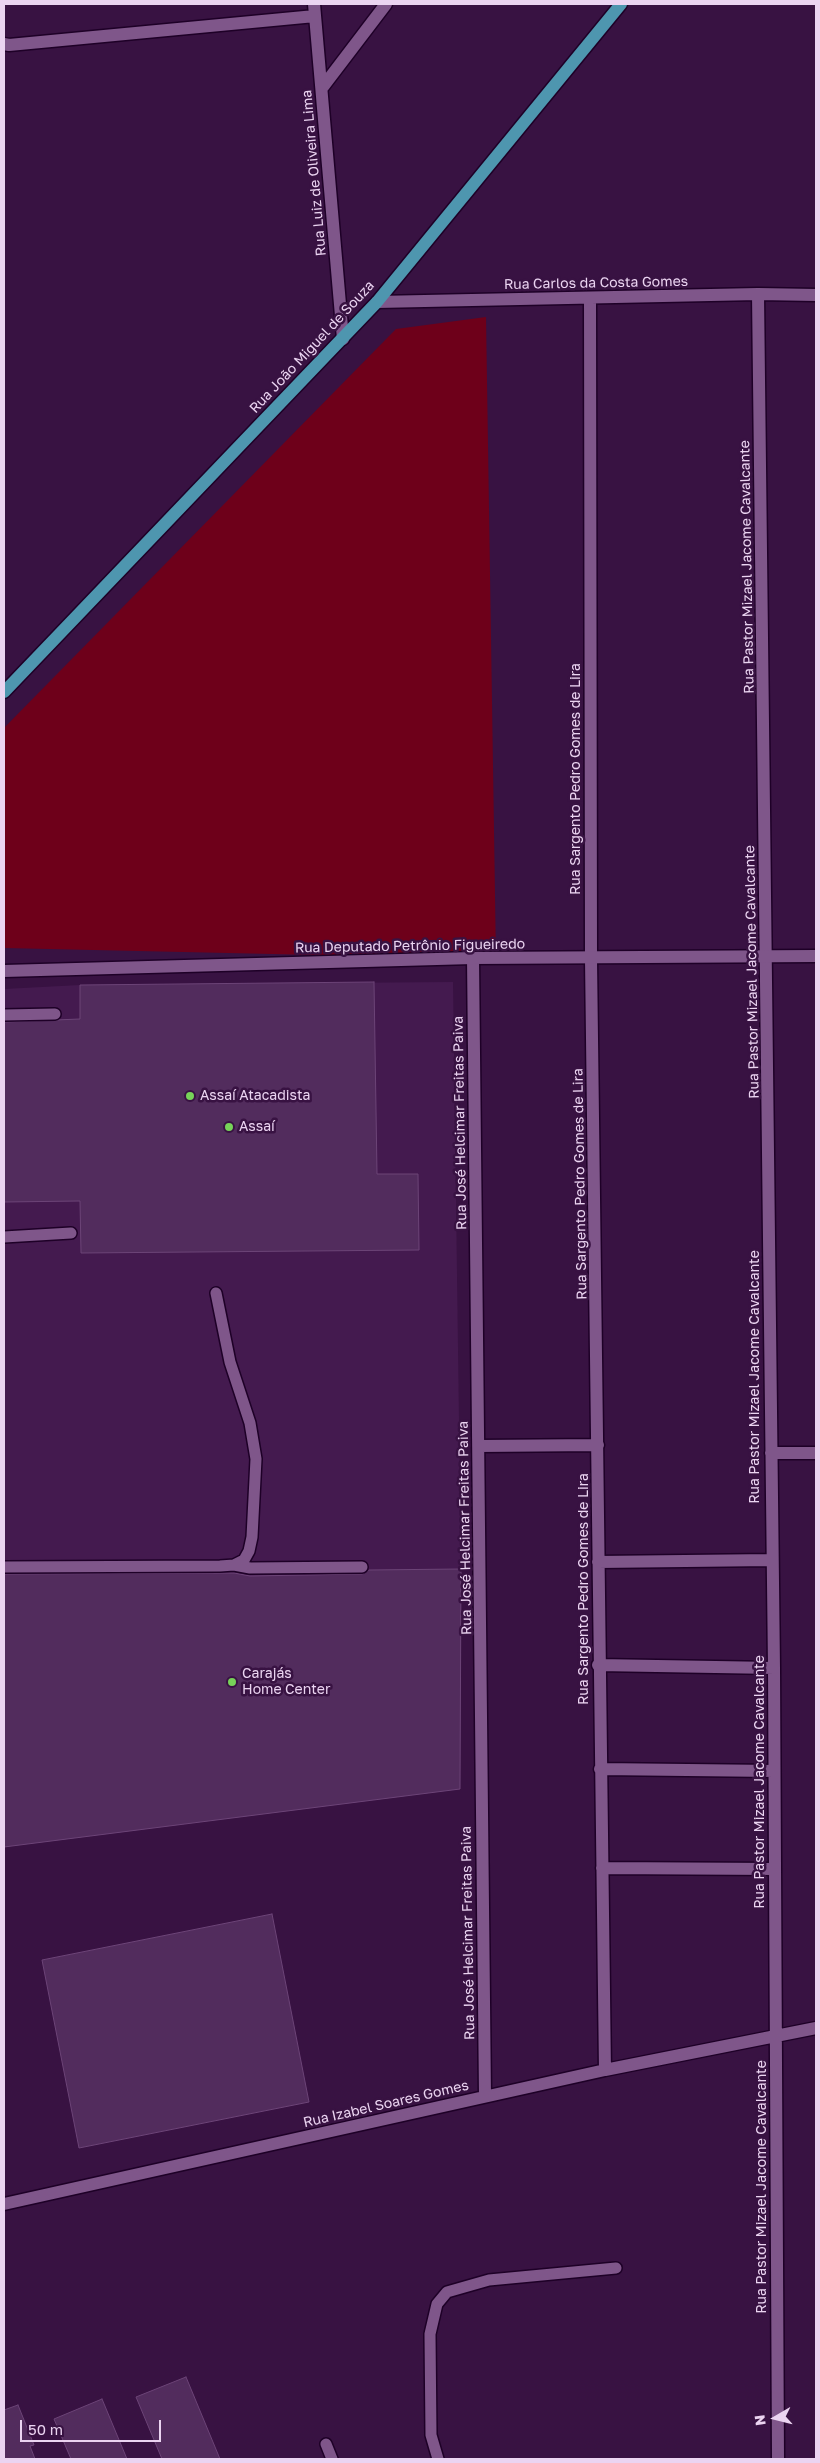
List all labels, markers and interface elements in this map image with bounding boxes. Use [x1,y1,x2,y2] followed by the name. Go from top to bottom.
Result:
[298,89,330,257] street label: Rua Luiz de Oliveira Lima
[504,273,688,293] street label: Rua Carlos da Costa Gomes
[246,277,378,417] street label: Rua João Miguel de Souza
[736,440,758,694] street label: Rua Pastor Mizael Jacome Cavalcante
[568,663,584,895] street label: Rua Sargento Pedro Gomes de Lira
[741,845,763,1099] street label: Rua Pastor Mizael Jacome Cavalcante
[295,936,525,956] street label: Rua Deputado Petrônio Figueiredo
[450,1016,470,1230] street label: Rua José Helcimar Freitas Paiva
[570,1068,590,1300] street label: Rua Sargento Pedro Gomes de Lira
[200,1088,310,1104] place label: Assaí Atacadista
[184,1090,196,1102] marker: Assaí Atacadista
[239,1119,275,1135] place label: Assaí
[223,1121,235,1133] marker: Assaí
[747,1250,763,1504] street label: Rua Pastor Mizael Jacome Cavalcante
[455,1421,475,1635] street label: Rua José Helcimar Freitas Paiva
[576,1473,592,1705] street label: Rua Sargento Pedro Gomes de Lira
[752,1655,768,1909] street label: Rua Pastor Mizael Jacome Cavalcante
[242,1666,330,1698] place label: Carajás Home Center
[226,1676,238,1688] marker: Carajás Home Center
[458,1826,478,2040] street label: Rua José Helcimar Freitas Paiva
[754,2060,770,2314] street label: Rua Pastor Mizael Jacome Cavalcante
[302,2077,470,2131] street label: Rua Izabel Soares Gomes
[750,2393,800,2443] north arrow
[22,2410,164,2442] scale bar
[750,2414,769,2427] text: N
[28,2420,63,2438] text: 50 m

